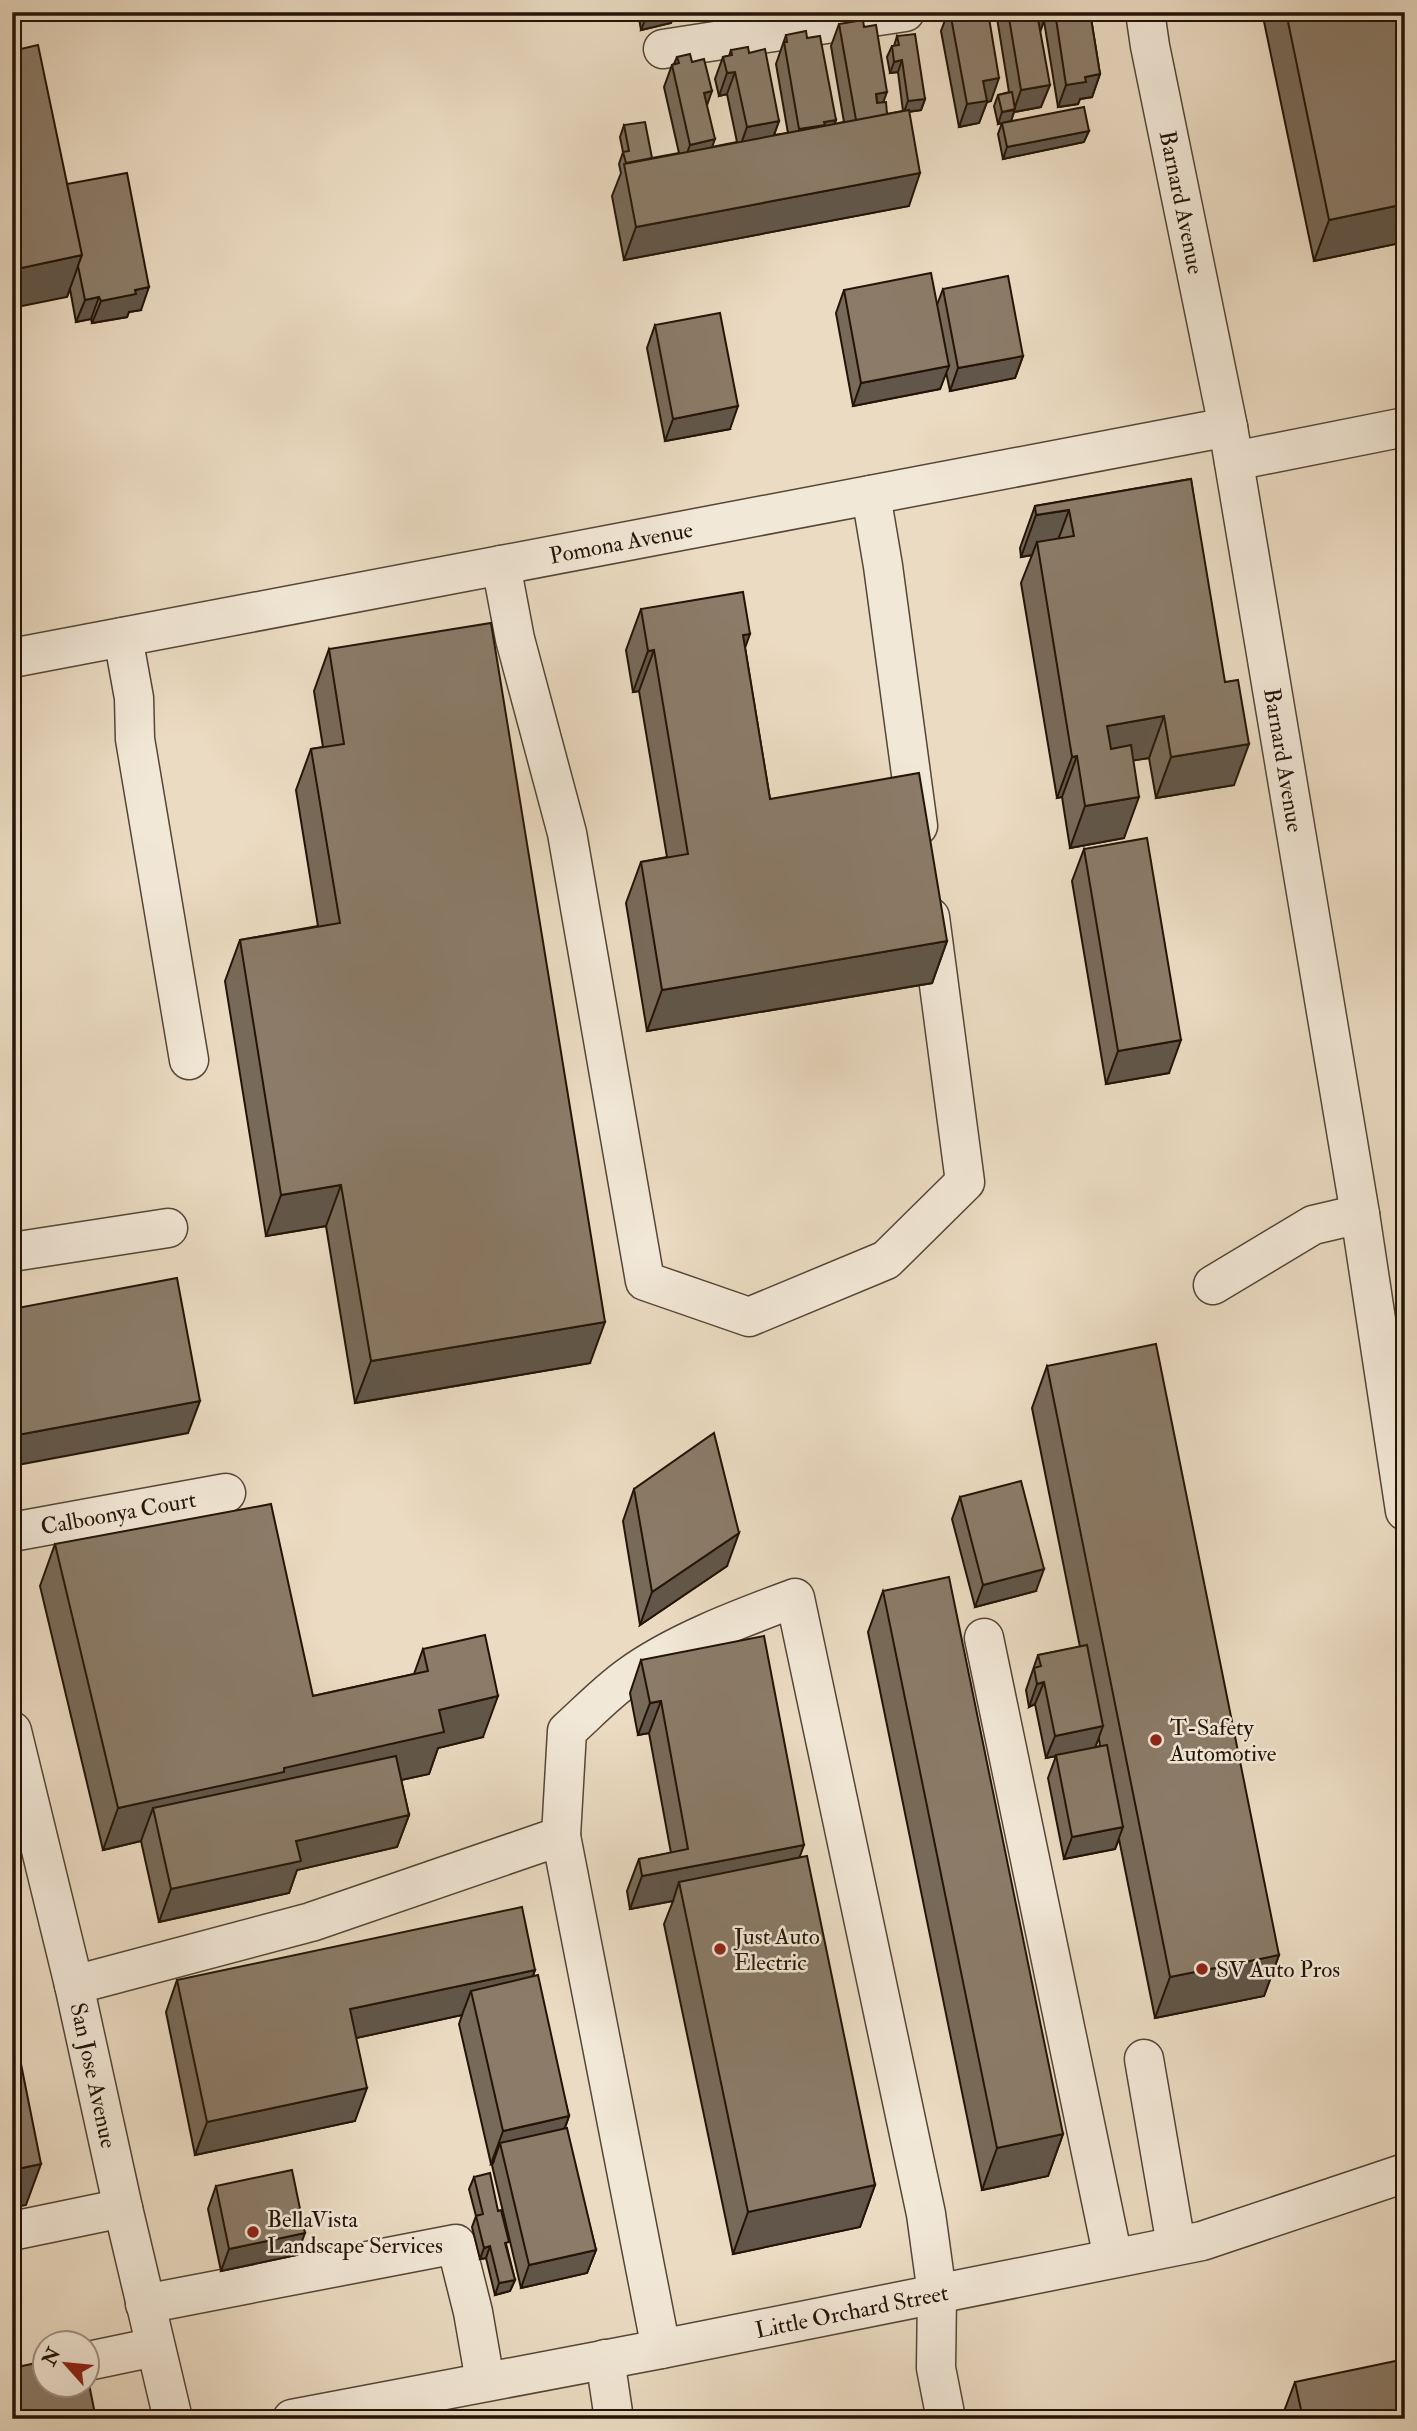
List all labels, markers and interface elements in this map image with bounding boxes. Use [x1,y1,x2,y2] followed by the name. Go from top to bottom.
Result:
[1153,128,1210,277] street label: Barnard Avenue
[547,515,696,571] street label: Pomona Avenue
[1257,686,1310,835] street label: Barnard Avenue
[38,1485,198,1541] street label: Calboonya Court
[1169,1713,1277,1768] place label: T-Safety Automotive
[1148,1732,1164,1748] marker: T-Safety Automotive
[733,1922,820,1977] place label: Just Auto Electric
[712,1941,728,1957] marker: Just Auto Electric
[1216,1955,1340,1984] place label: SV Auto Pros
[1194,1961,1210,1977] marker: SV Auto Pros
[63,2000,123,2151] street label: San Jose Avenue
[267,2205,443,2261] place label: BellaVista Landscape Services
[245,2224,261,2240] marker: BellaVista Landscape Services
[753,2278,951,2345] street label: Little Orchard Street
[32,2330,102,2400] north arrow
[37,2343,67,2371] text: N

